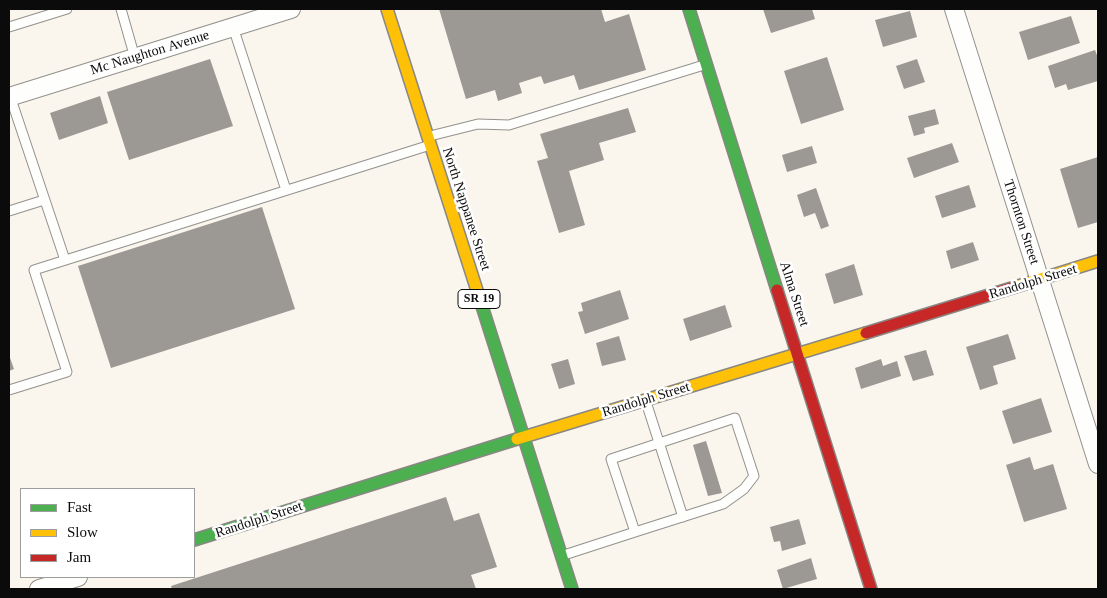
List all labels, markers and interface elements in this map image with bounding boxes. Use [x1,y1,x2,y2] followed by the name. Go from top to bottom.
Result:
[89,27,211,79] street label: Mc Naughton Avenue
[438,145,494,273] street label: North Nappanee Street
[999,177,1043,267] street label: Thornton Street
[776,259,812,329] street label: Alma Street
[987,261,1079,303] street label: Randolph Street
[458,290,500,308] road number: SR 19
[600,379,692,421] street label: Randolph Street
[20,488,195,578] legend
[213,498,305,542] street label: Randolph Street
[67,499,92,515] text: Fast
[67,524,98,540] text: Slow
[67,549,91,565] text: Jam

